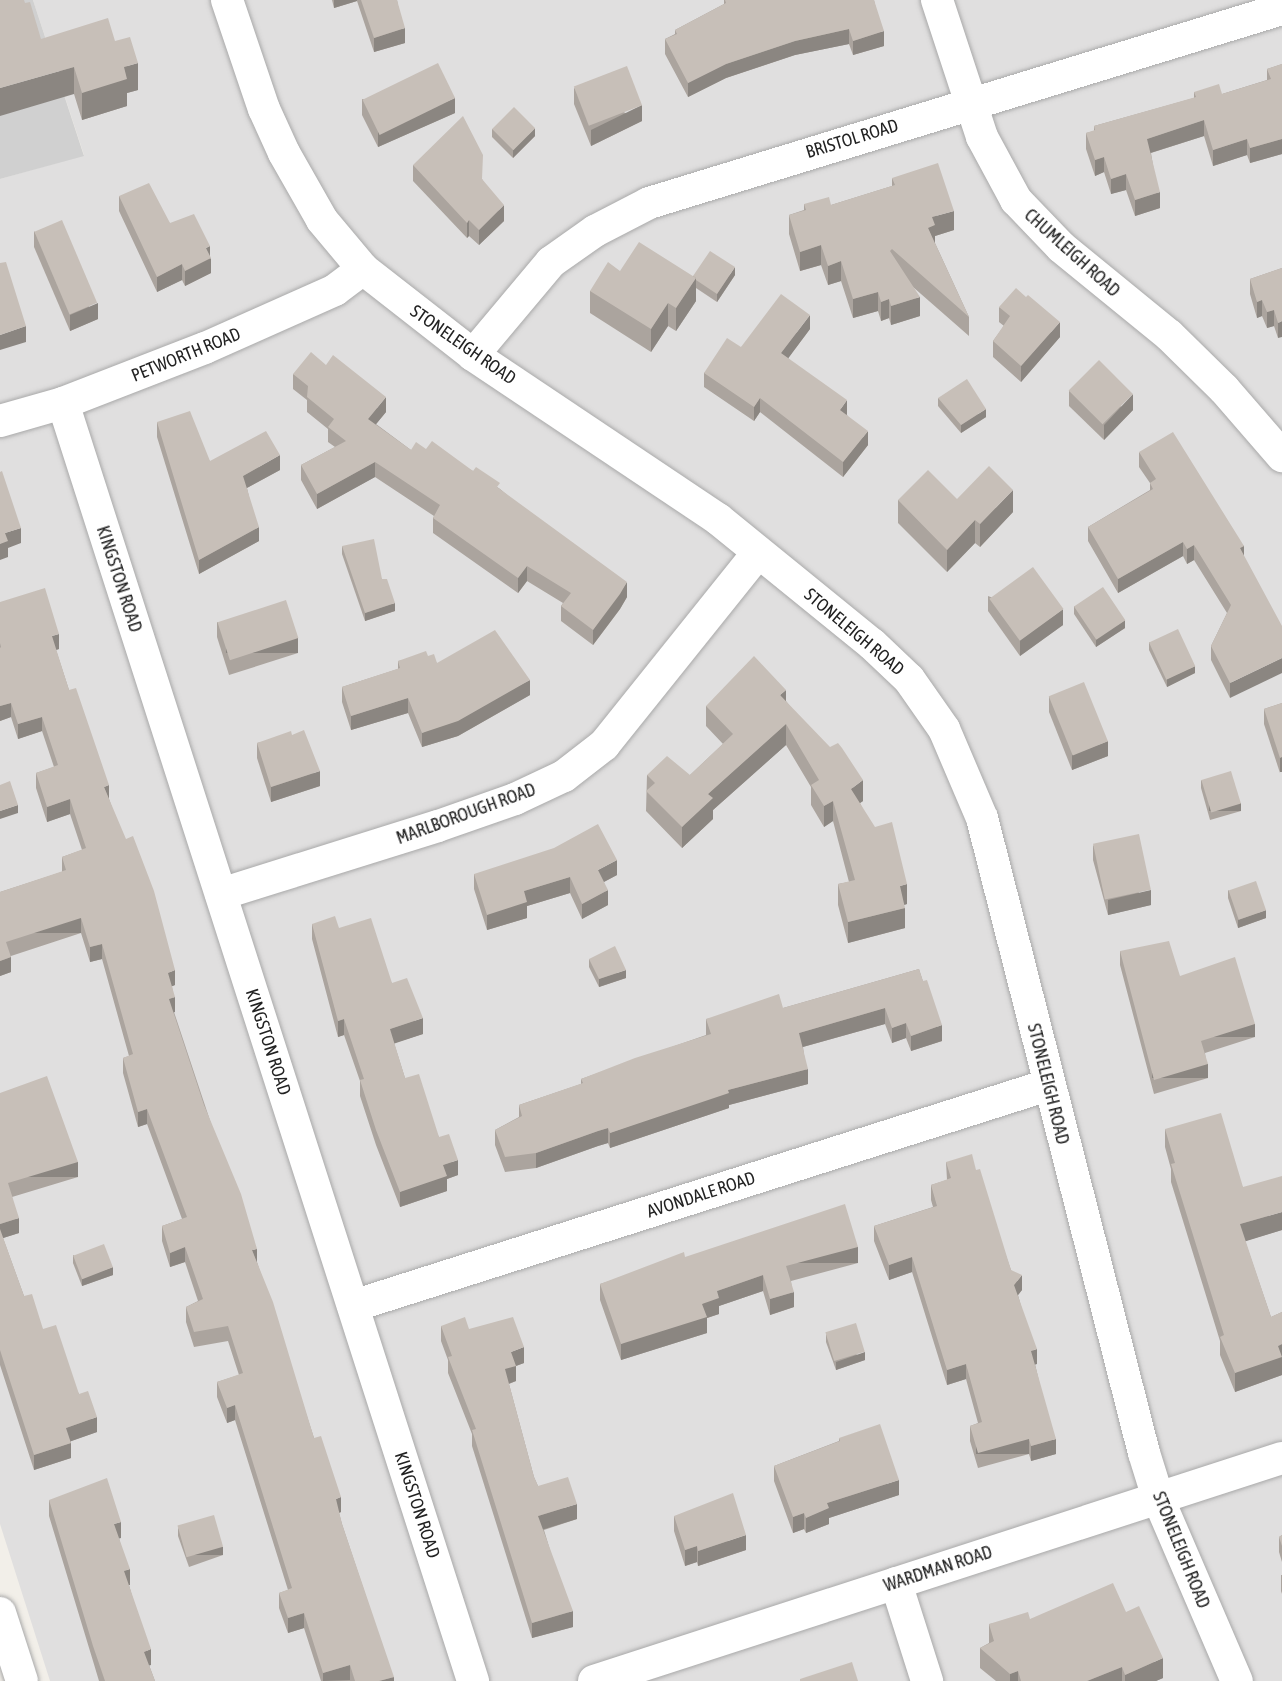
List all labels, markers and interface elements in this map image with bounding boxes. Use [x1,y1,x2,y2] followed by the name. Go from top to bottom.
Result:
[803,115,901,163] street label: BRISTOL ROAD
[1020,204,1124,302] street label: CHUMLEIGH ROAD
[406,301,520,389] street label: STONELEIGH ROAD
[128,323,244,387] street label: PETWORTH ROAD
[92,523,146,635] street label: KINGSTON ROAD
[800,584,908,680] street label: STONELEIGH ROAD
[393,779,539,849] street label: MARLBOROUGH ROAD
[241,986,295,1098] street label: KINGSTON ROAD
[1023,1021,1073,1147] street label: STONELEIGH ROAD
[644,1167,758,1223] street label: AVONDALE ROAD
[390,1449,444,1561] street label: KINGSTON ROAD
[1148,1489,1214,1611] street label: STONELEIGH ROAD
[881,1541,995,1597] street label: WARDMAN ROAD

